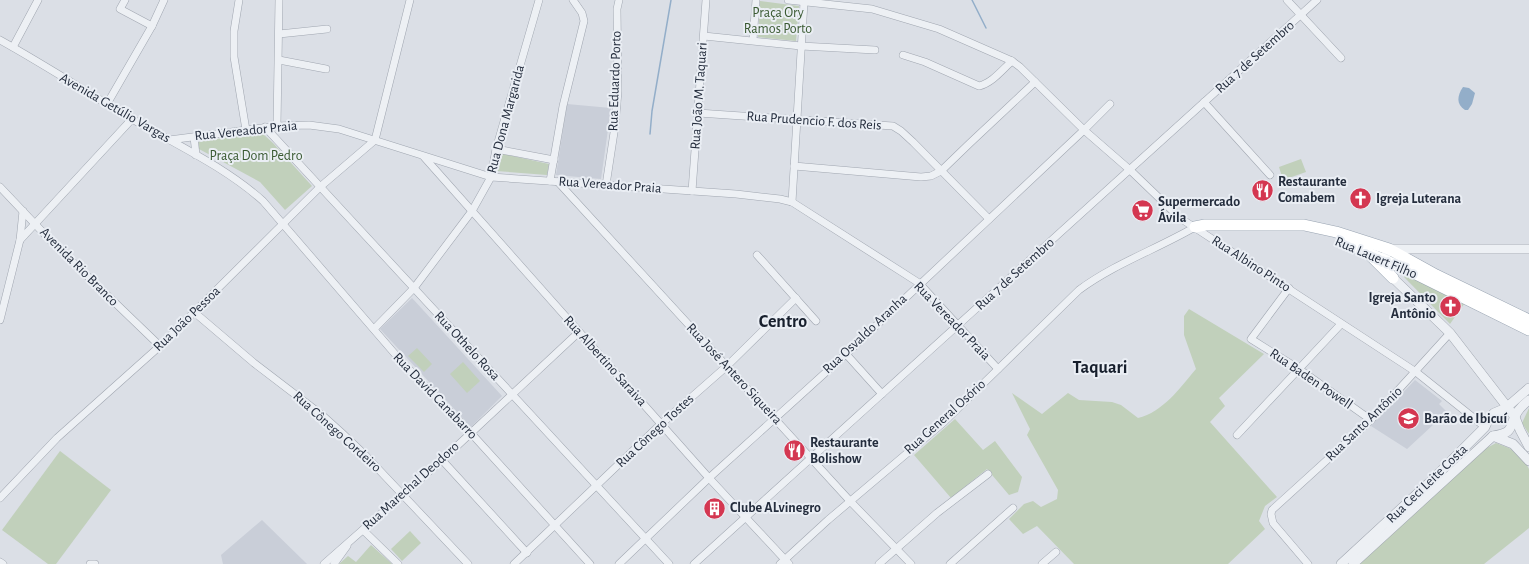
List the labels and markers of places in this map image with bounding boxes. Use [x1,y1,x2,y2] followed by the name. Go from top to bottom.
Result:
[1278,175,1347,205] place label: Restaurante Comabem
[1249,177,1275,203] restaurant icon: Restaurante Comabem
[1348,186,1374,212] church icon: Igreja Luterana
[1376,192,1462,206] place label: Igreja Luterana
[1158,195,1240,225] place label: Supermercado Ávila
[1130,197,1156,223] supermarket icon: Supermercado Ávila
[1368,291,1436,321] place label: Igreja Santo Antônio
[1438,293,1464,319] church icon: Igreja Santo Antônio
[1395,406,1421,432] school or university icon: Barão de Ibicuí
[1424,412,1507,426] place label: Barão de Ibicuí
[810,436,879,466] place label: Restaurante Bolishow
[781,438,807,464] restaurant icon: Restaurante Bolishow
[701,495,727,521] building icon: Clube ALvinegro
[730,501,821,515] place label: Clube ALvinegro

